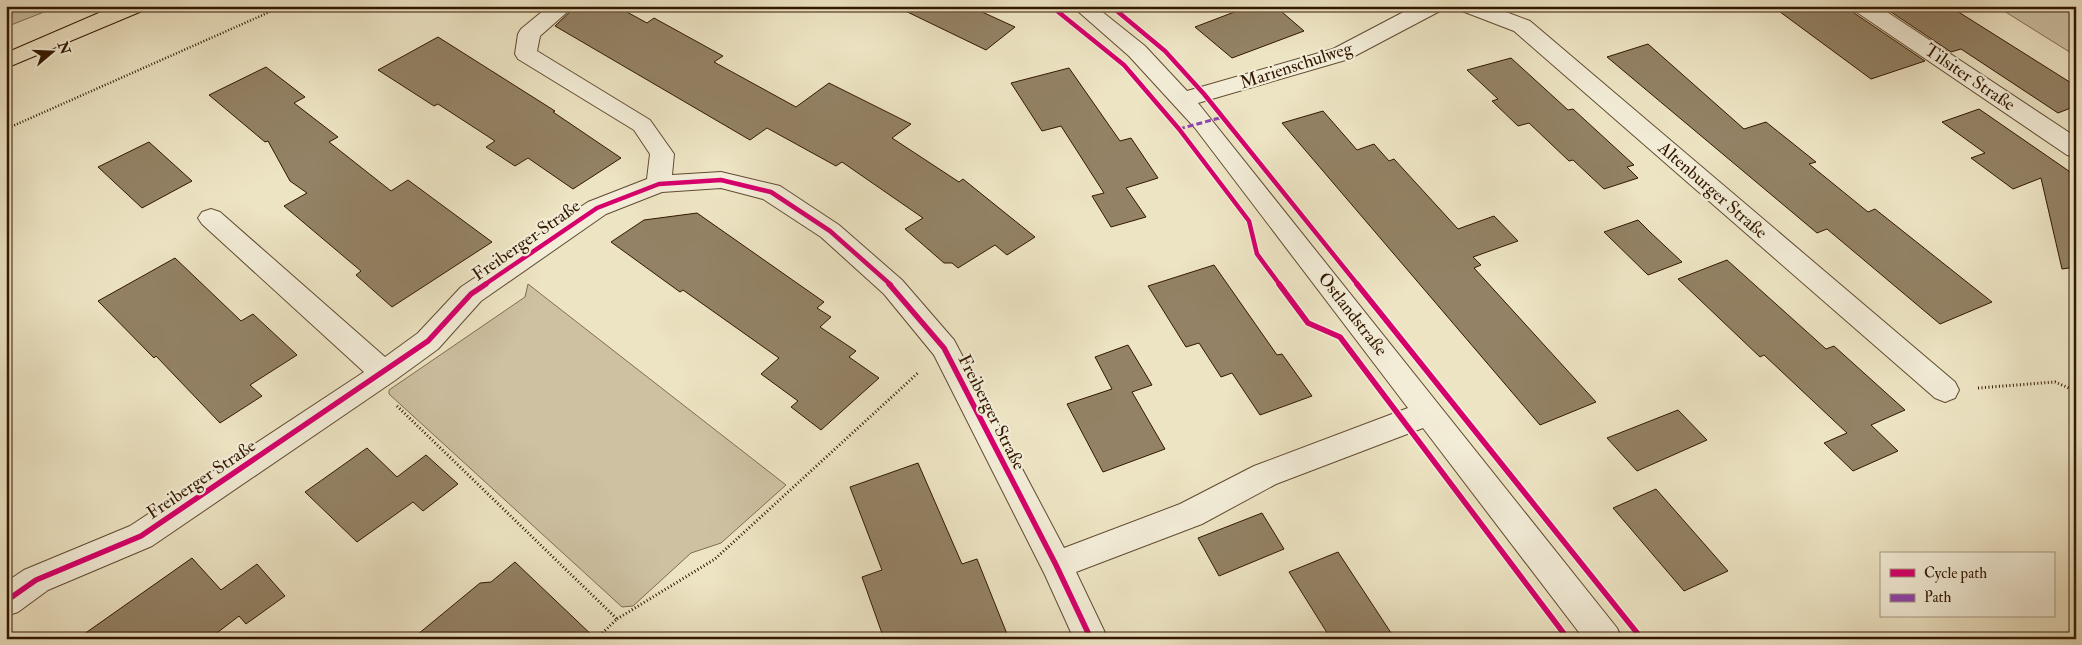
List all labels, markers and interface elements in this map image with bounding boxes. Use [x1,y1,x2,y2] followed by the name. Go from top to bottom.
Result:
[28,28,78,78] north arrow
[1237,36,1356,94] street label: Marienschulweg
[53,38,74,57] text: N
[1920,39,2020,116] street label: Tilsiter Straße
[1653,136,1772,244] street label: Altenburger Straße
[468,194,585,286] street label: Freiberger Straße
[1313,268,1393,361] street label: Ostlandstraße
[953,351,1031,474] street label: Freiberger Straße
[142,434,261,524] street label: Freiberger Straße
[1880,552,2054,618] legend
[1924,564,1987,584] text: Cycle path
[1924,588,1951,607] text: Path

